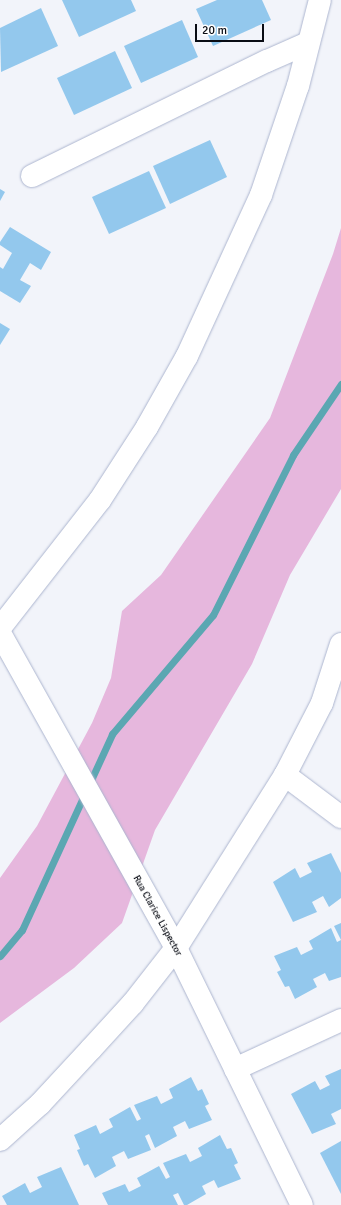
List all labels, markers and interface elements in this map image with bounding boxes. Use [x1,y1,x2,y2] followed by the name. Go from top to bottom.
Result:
[197,16,266,42] scale bar
[202,23,227,38] text: 20 m
[130,874,184,958] street label: Rua Clarice Lispector

